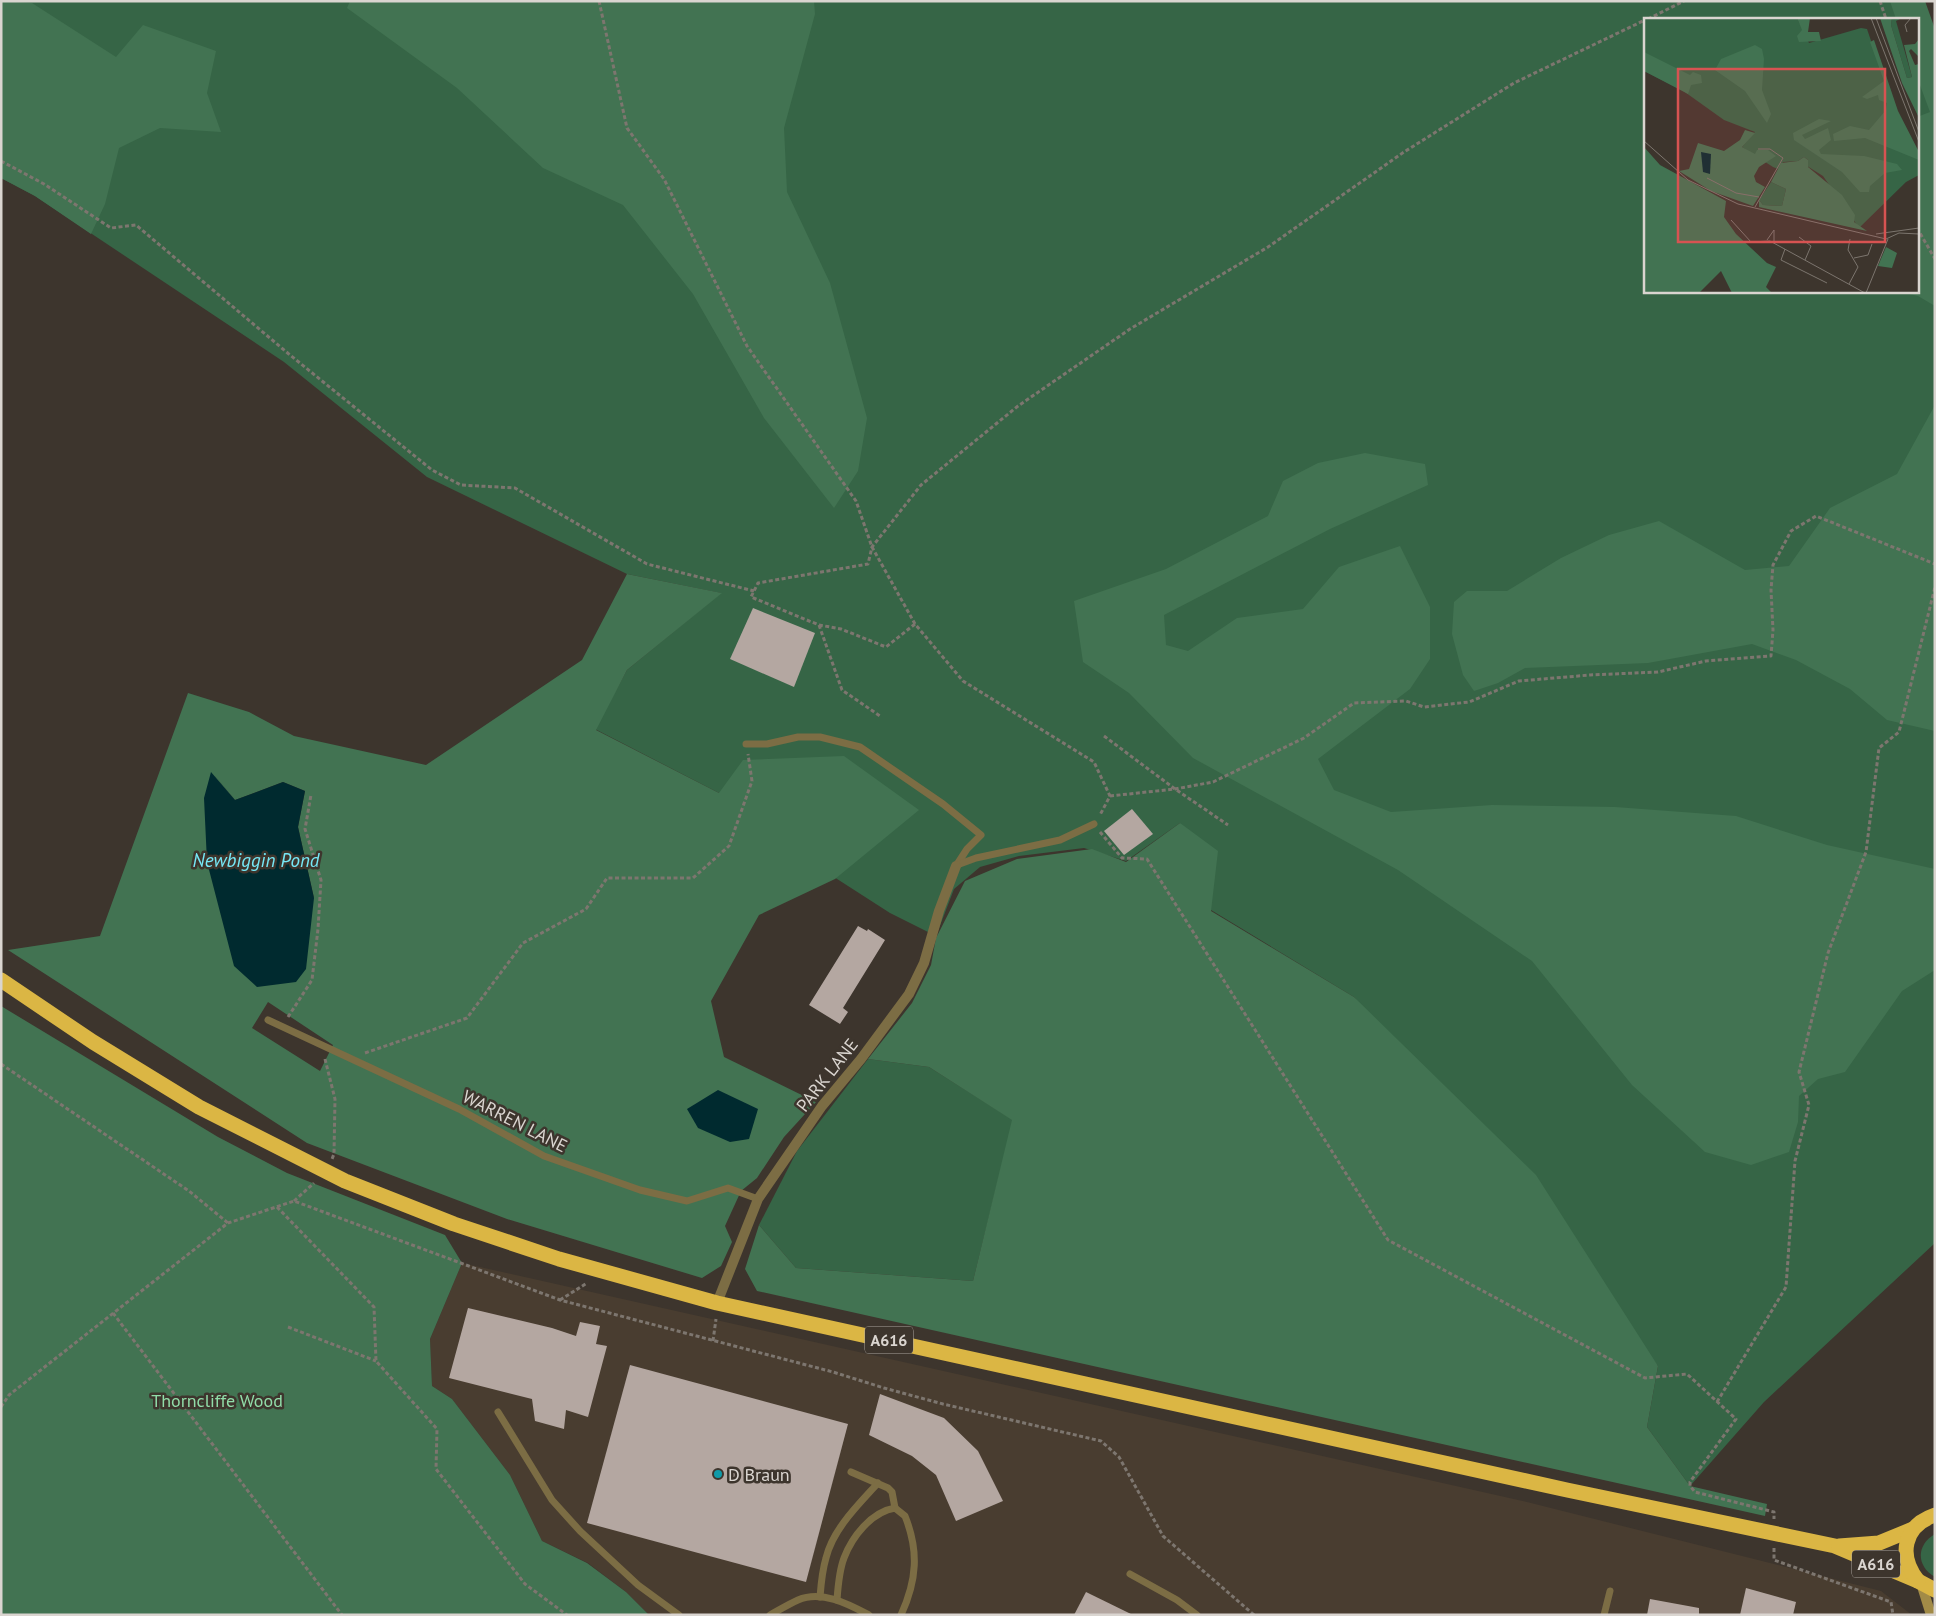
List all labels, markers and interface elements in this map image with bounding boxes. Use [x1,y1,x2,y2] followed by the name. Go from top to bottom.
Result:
[1644,18,1918,292] inset map
[192,848,321,872] water label: Newbiggin Pond
[791,1034,863,1116] street label: PARK LANE
[459,1085,571,1157] street label: WARREN LANE
[865,1326,913,1354] road number: A616
[151,1389,283,1412] park label: Thorncliffe Wood
[728,1463,790,1486] place label: D Braun
[712,1468,724,1480] marker: D Braun
[1852,1550,1900,1578] road number: A616

